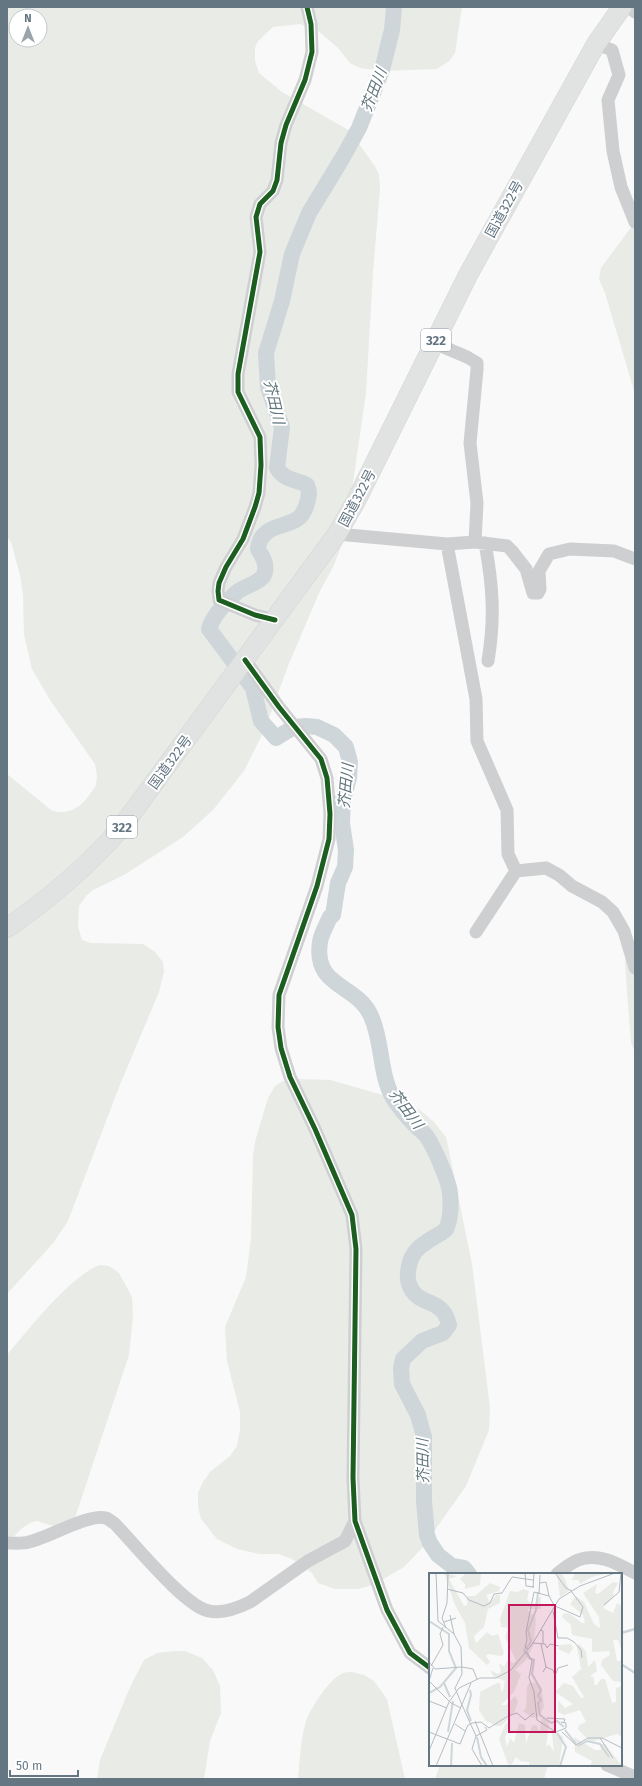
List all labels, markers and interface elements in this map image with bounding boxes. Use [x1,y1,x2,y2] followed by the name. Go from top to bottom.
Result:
[8,8,48,48] north arrow
[24,12,32,25] text: N
[358,64,391,114] water label: 芥田川
[482,178,527,241] street label: 国道322号
[421,329,451,351] road number: 322
[260,378,288,428] water label: 芥田川
[335,467,380,530] street label: 国道322号
[145,732,196,793] street label: 国道322号
[335,761,357,809] water label: 芥田川
[107,816,137,838] road number: 322
[385,1086,428,1134] water label: 芥田川
[414,1436,432,1484] water label: 芥田川
[429,1573,622,1766] inset map
[10,1752,78,1778] scale bar
[16,1759,42,1773] text: 50 m

